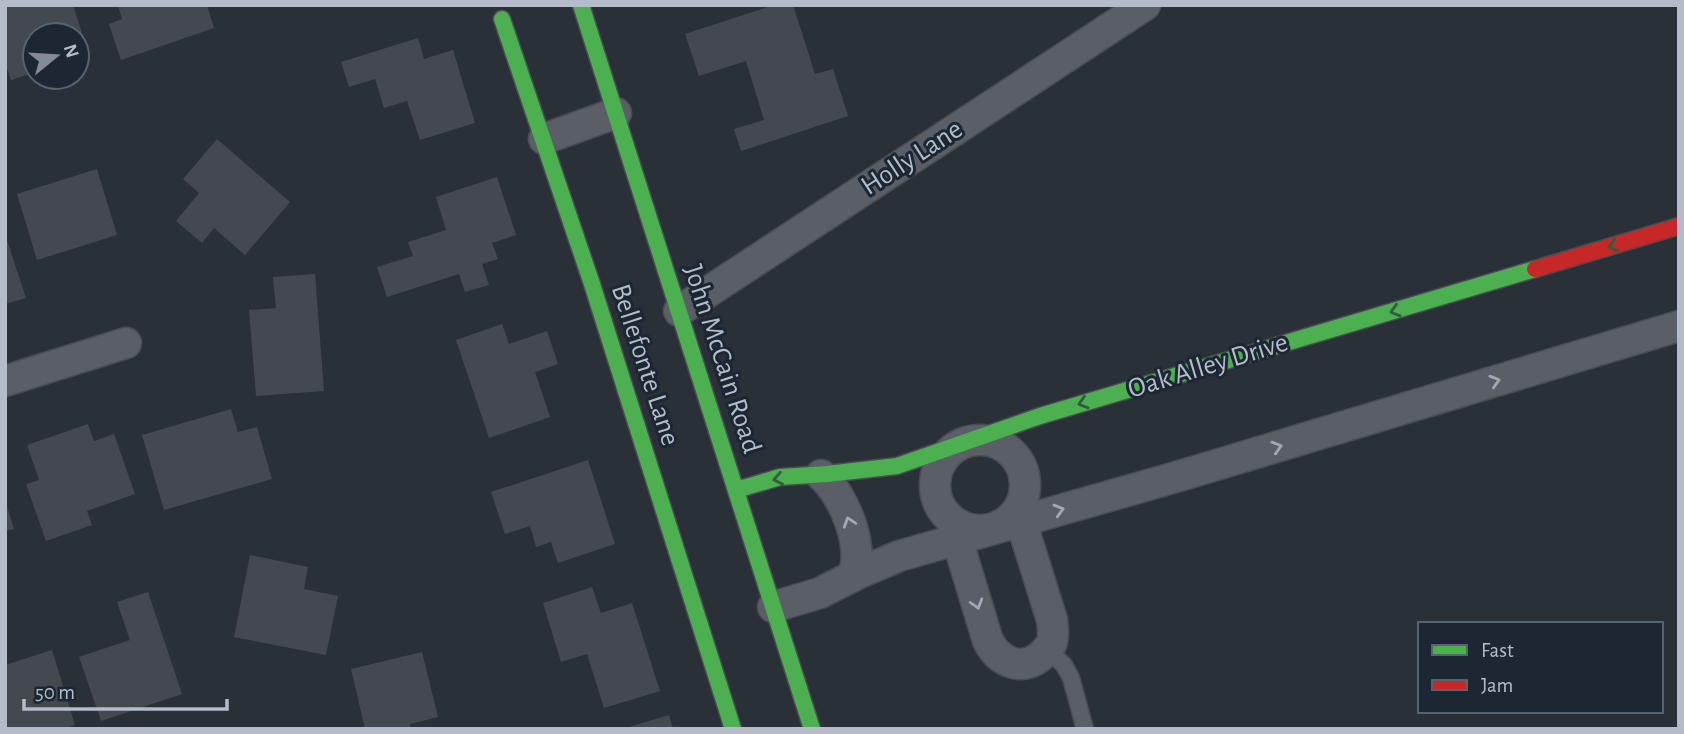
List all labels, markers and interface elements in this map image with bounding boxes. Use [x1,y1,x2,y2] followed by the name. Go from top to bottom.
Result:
[21,21,91,91] north arrow
[60,42,82,60] text: N
[856,115,968,201] street label: Holly Lane
[1608,237,1620,252] one-way arrow
[678,261,766,457] street label: John McCain Road
[606,281,684,449] street label: Bellefonte Lane
[1390,302,1402,317] one-way arrow
[1125,328,1291,404] street label: Oak Alley Drive
[1489,375,1501,390] one-way arrow
[1077,395,1089,410] one-way arrow
[1271,440,1283,455] one-way arrow
[773,471,784,486] one-way arrow
[1052,504,1064,518] one-way arrow
[843,517,857,529] one-way arrow
[969,598,984,610] one-way arrow
[1418,622,1663,713] legend
[1481,640,1514,661] text: Fast
[24,668,228,712] scale bar
[1481,675,1513,696] text: Jam
[35,682,75,703] text: 50 m

